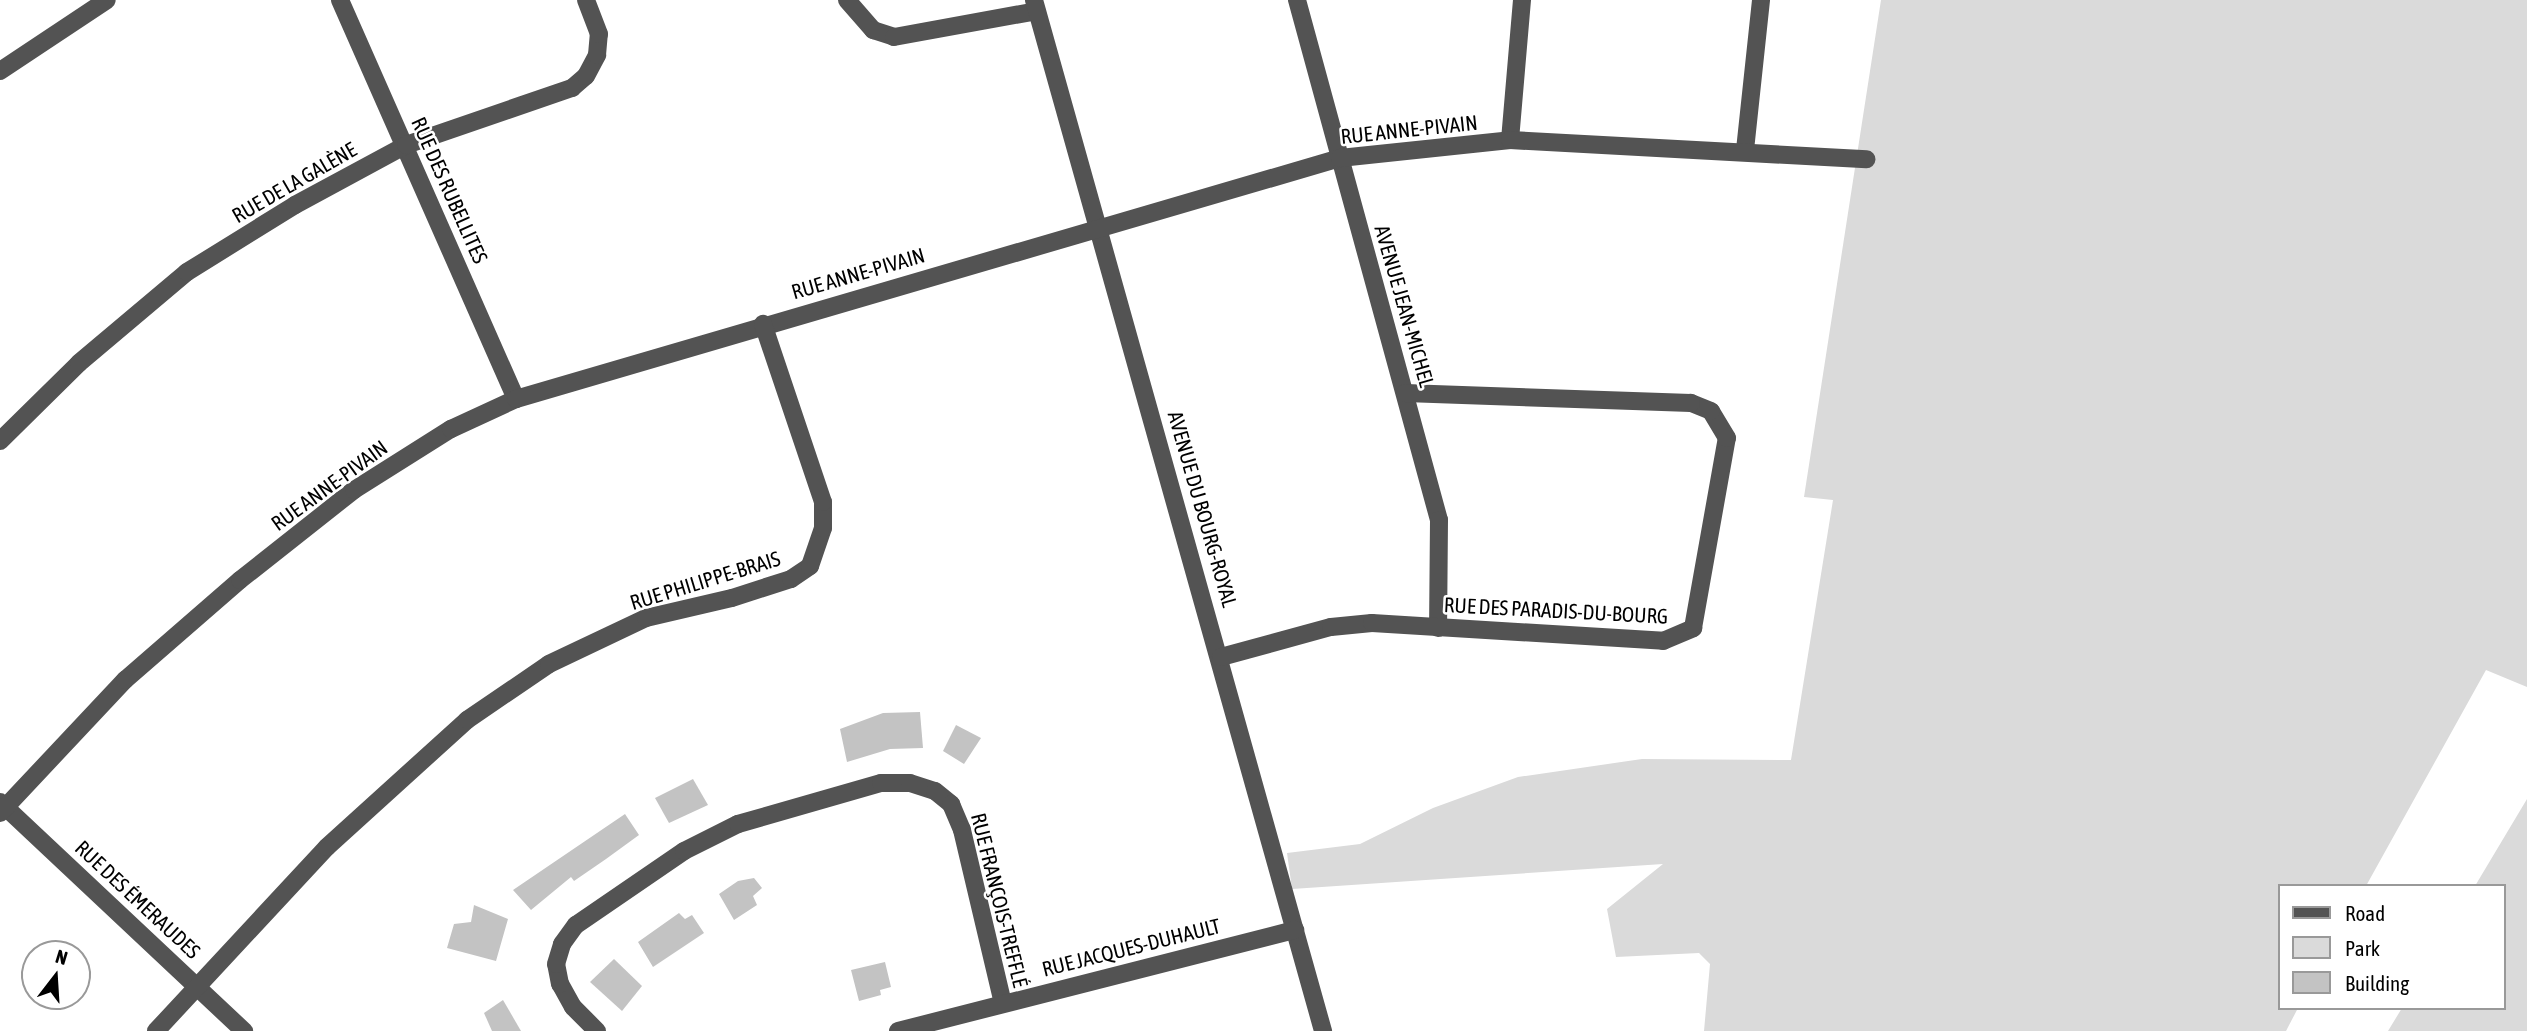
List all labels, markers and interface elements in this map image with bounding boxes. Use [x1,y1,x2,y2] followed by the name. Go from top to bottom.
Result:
[1339,109,1479,149] street label: RUE ANNE-PIVAIN
[406,113,494,267] street label: RUE DES RUBELLITES
[227,136,361,228] street label: RUE DE LA GALÈNE
[1370,222,1440,390] street label: AVENUE JEAN-MICHEL
[788,242,928,304] street label: RUE ANNE-PIVAIN
[1163,408,1243,610] street label: AVENUE DU BOURG-ROYAL
[266,434,392,536] street label: RUE ANNE-PIVAIN
[627,545,783,615] street label: RUE PHILIPPE-BRAIS
[1443,592,1669,628] street label: RUE DES PARADIS-DU-BOURG
[966,810,1034,990] street label: RUE FRANÇOIS-TREFFLÉ
[70,835,206,963] street label: RUE DES ÉMERAUDES
[2278,884,2506,1010] legend
[2345,901,2385,925] text: Road
[1039,913,1223,981] street label: RUE JACQUES-DUHAULT
[2345,936,2380,960] text: Park
[21,940,91,1010] north arrow
[53,945,70,969] text: N
[2345,971,2409,995] text: Building

